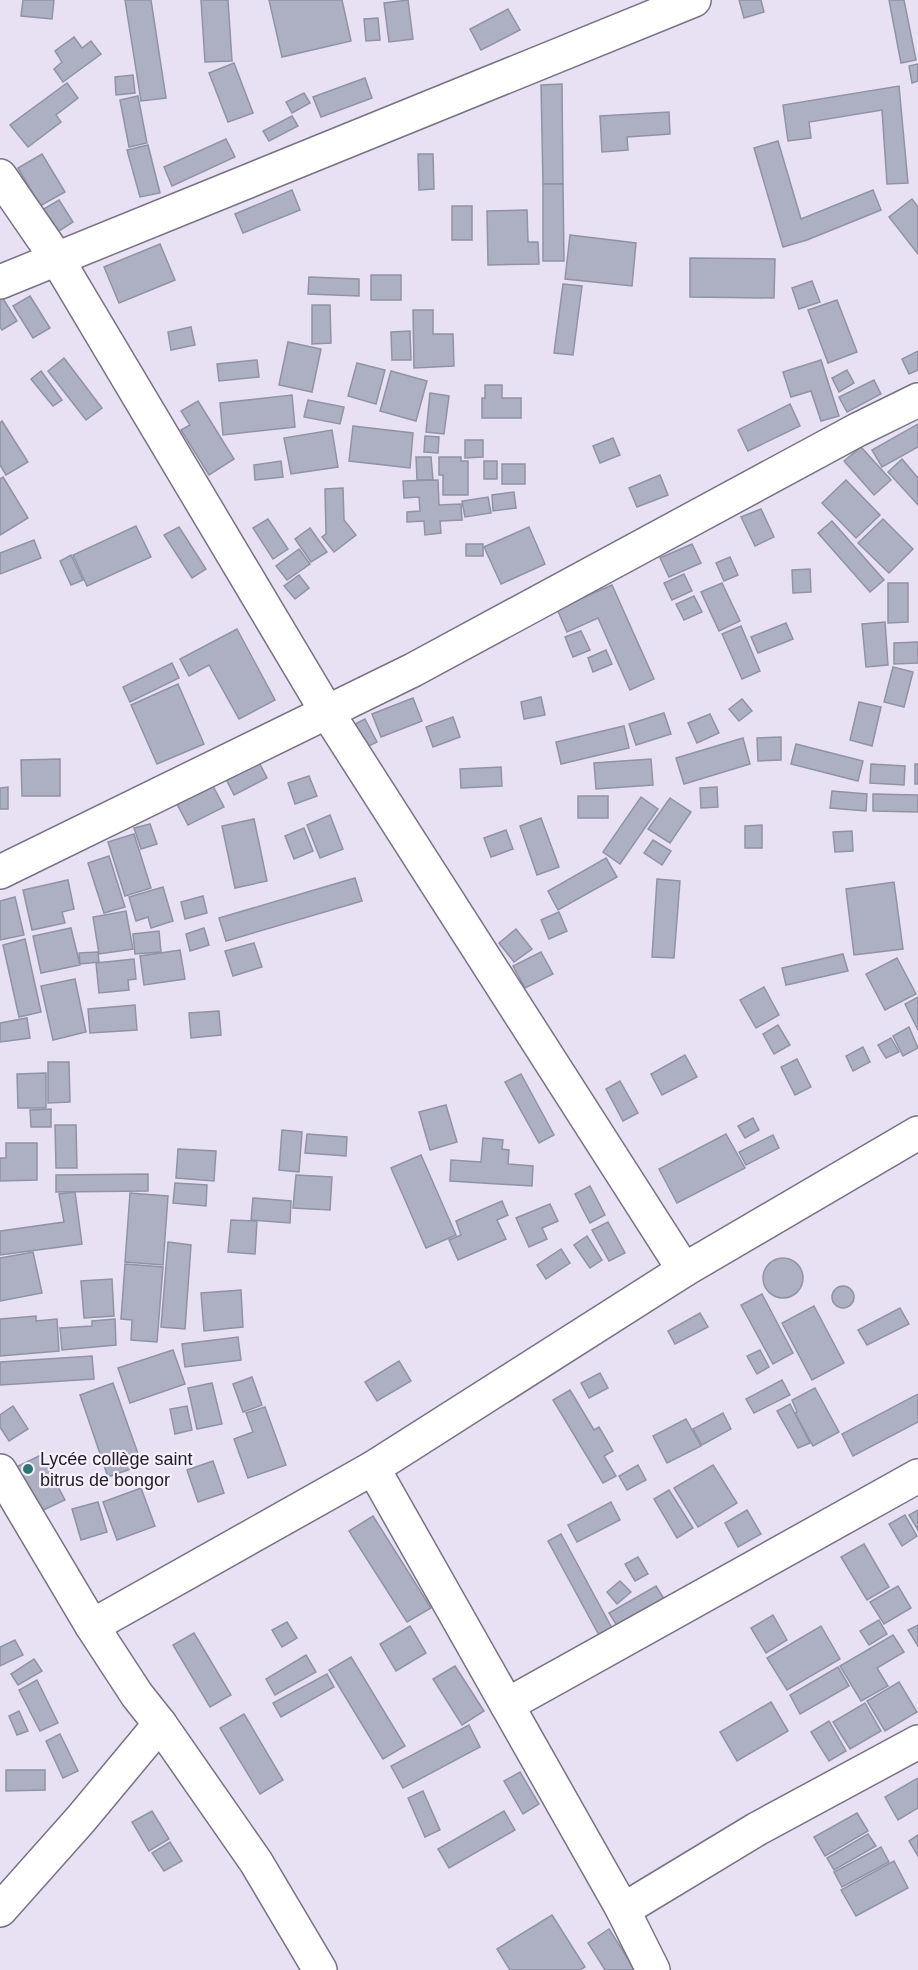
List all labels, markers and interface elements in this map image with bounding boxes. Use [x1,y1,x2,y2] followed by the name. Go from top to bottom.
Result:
[40,1449,192,1490] place label: Lycée collège saint bitrus de bongor
[21,1462,35,1476] marker: Lycée collège saint bitrus de bongor

